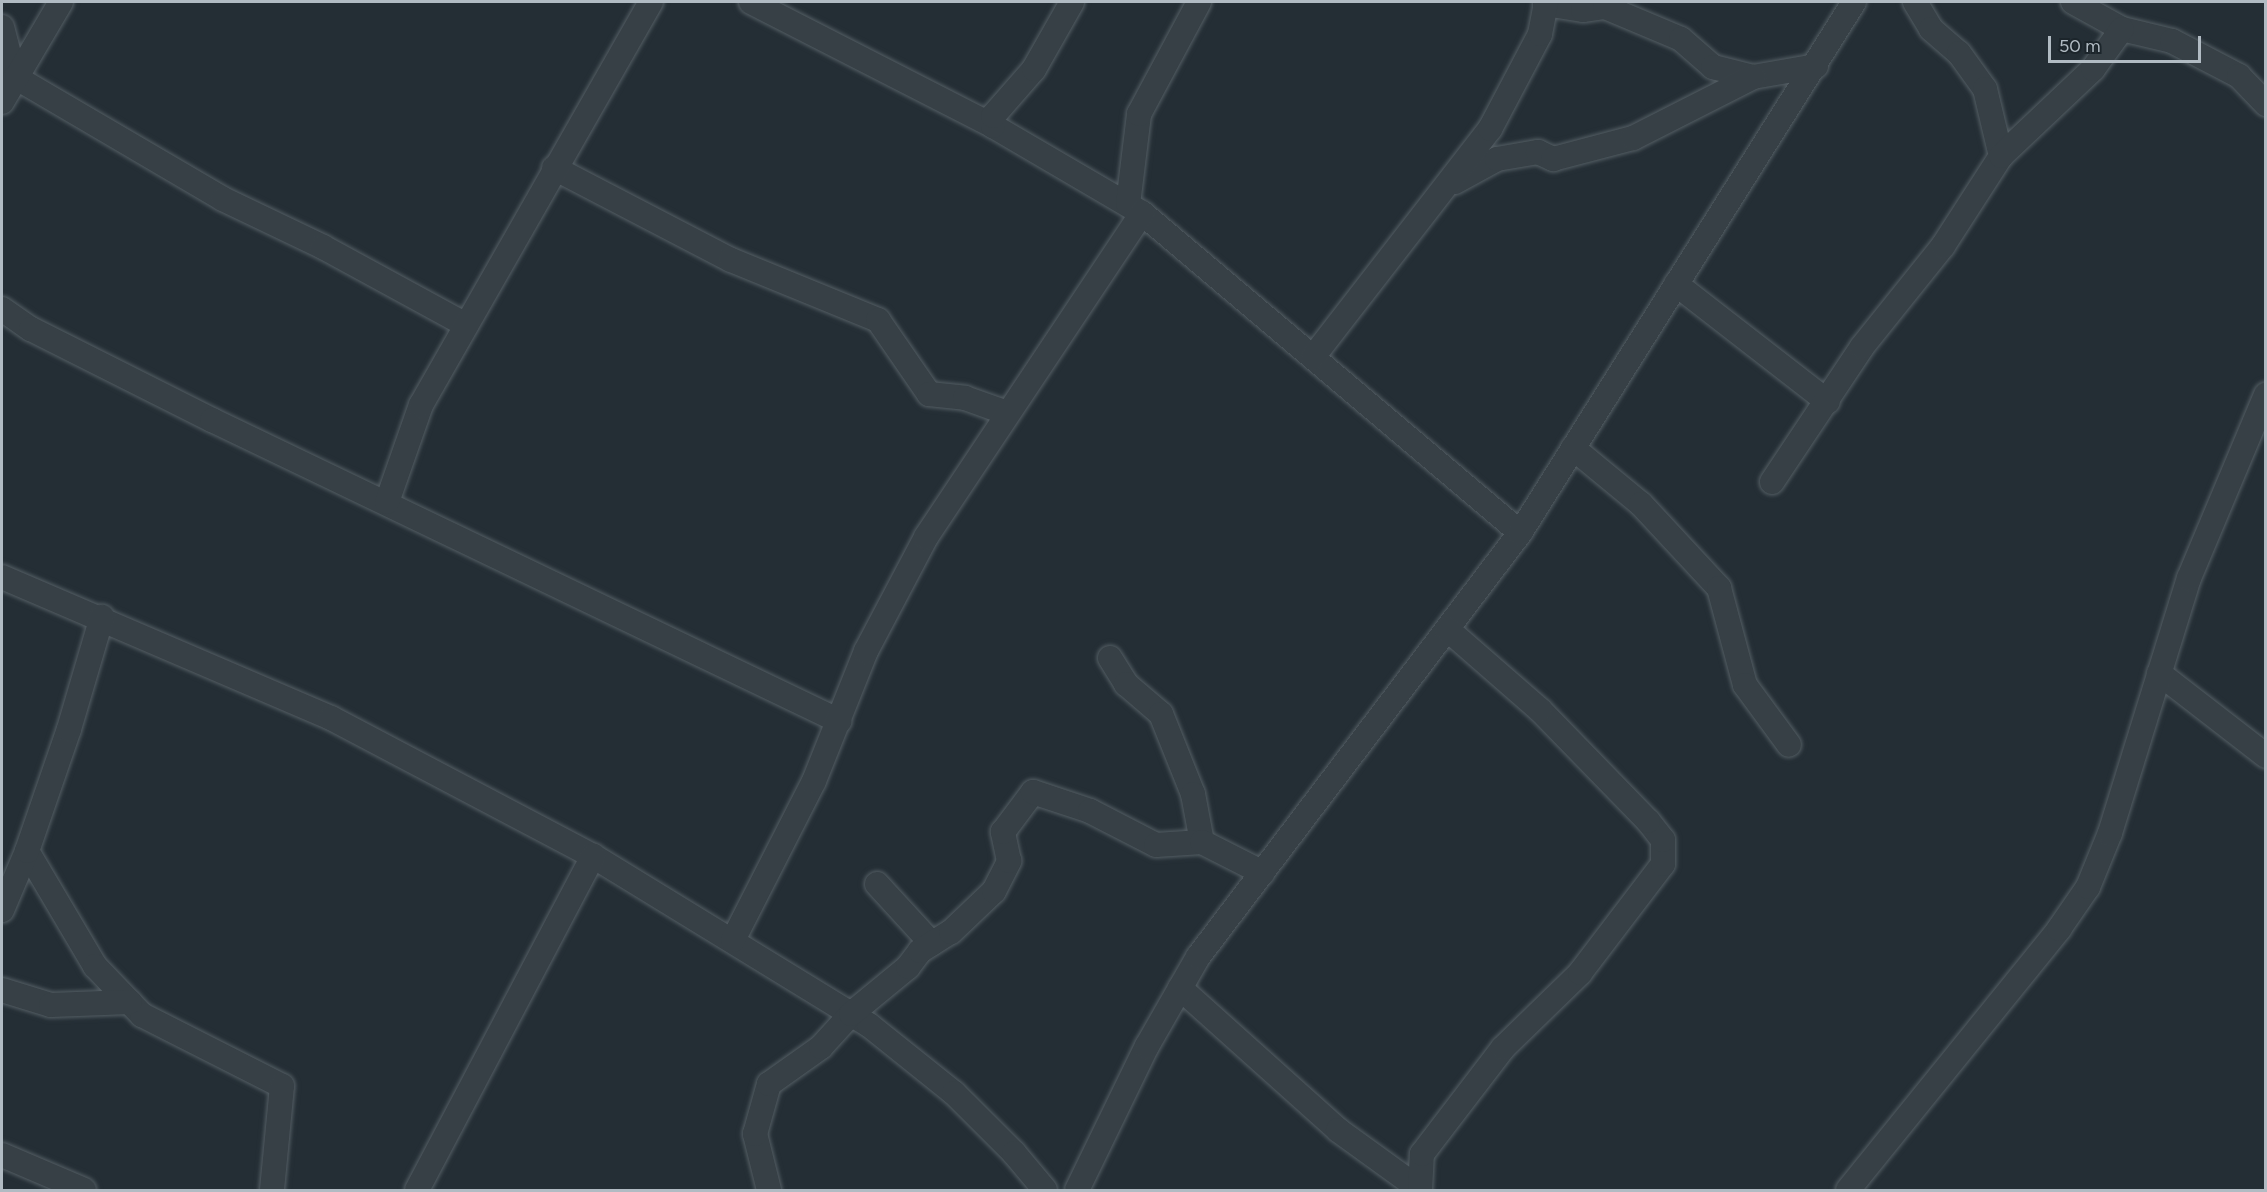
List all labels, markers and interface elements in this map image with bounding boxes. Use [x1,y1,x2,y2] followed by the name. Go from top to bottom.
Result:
[2051,24,2204,62] scale bar
[2059,35,2101,57] text: 50 m

